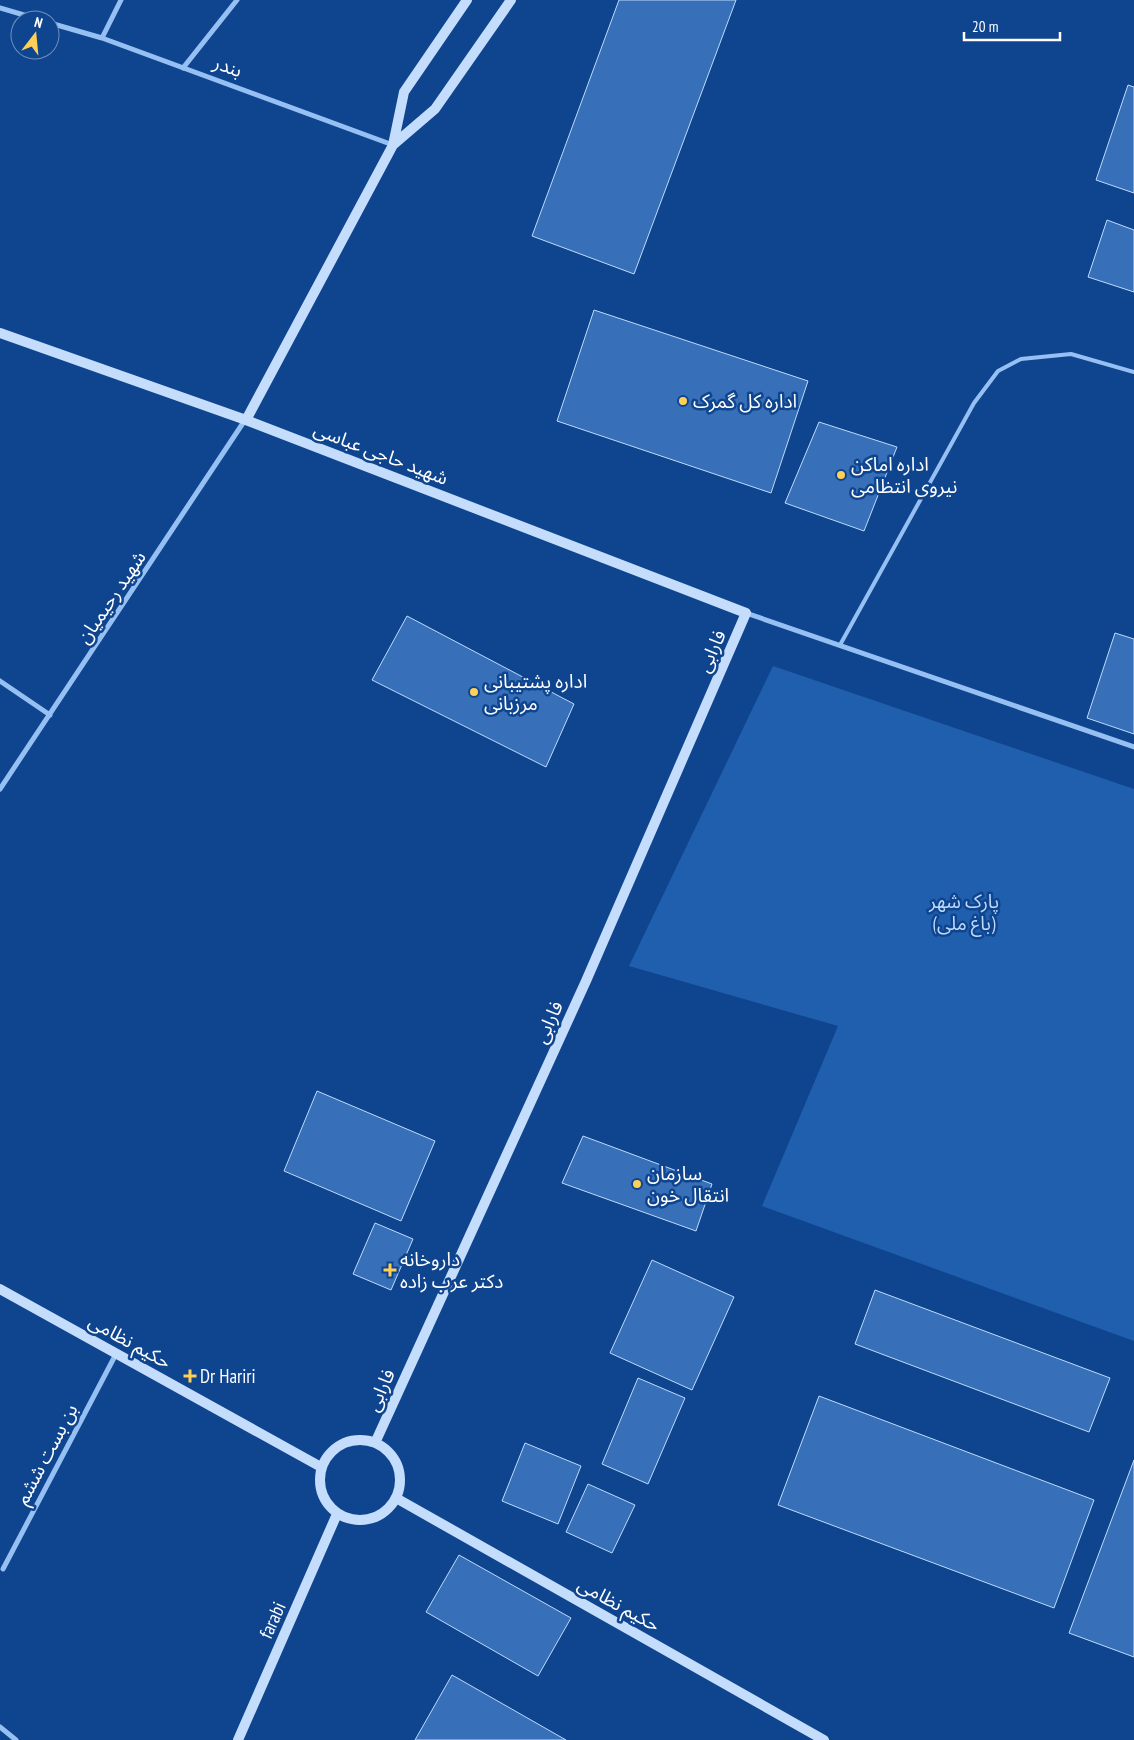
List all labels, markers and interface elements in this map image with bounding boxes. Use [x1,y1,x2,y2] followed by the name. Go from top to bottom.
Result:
[10,10,60,60] north arrow
[964,10,1060,42] scale bar
[32,13,45,32] text: N
[972,17,998,36] text: 20 m
[209,49,246,82] street label: بندر
[693,389,797,413] place label: اداره کل گمرک
[677,395,689,407] marker: اداره کل گمرک
[310,416,452,490] street label: شهید حاجی عباسی
[851,452,957,498] place label: اداره اماکن نیروی انتظامی
[835,469,847,481] marker: اداره اماکن نیروی انتظامی
[71,546,151,648] street label: شهید رحیمیان
[691,626,731,676] street label: فارابی
[484,669,587,715] place label: اداره پشتیبانی مرزبانی
[468,686,480,698] marker: اداره پشتیبانی مرزبانی
[928,889,999,937] park label: پارک شهر (باغ ملی)
[528,997,568,1047] street label: فارابی
[647,1161,729,1207] place label: سازمان انتقال خون
[631,1178,643,1190] marker: سازمان انتقال خون
[400,1247,503,1293] place label: داروخانه دکتر عرب زاده
[384,1264,396,1276] marker: داروخانه دکتر عرب زاده
[83,1309,175,1376] street label: حکیم نظامی
[200,1364,256,1388] place label: Dr Hariri
[360,1365,400,1415] street label: فارابی
[184,1370,196,1382] marker: Dr Hariri
[9,1399,85,1510] street label: بن بست ششم
[572,1572,664,1639] street label: حکیم نظامی
[253,1598,291,1642] street label: farabi

